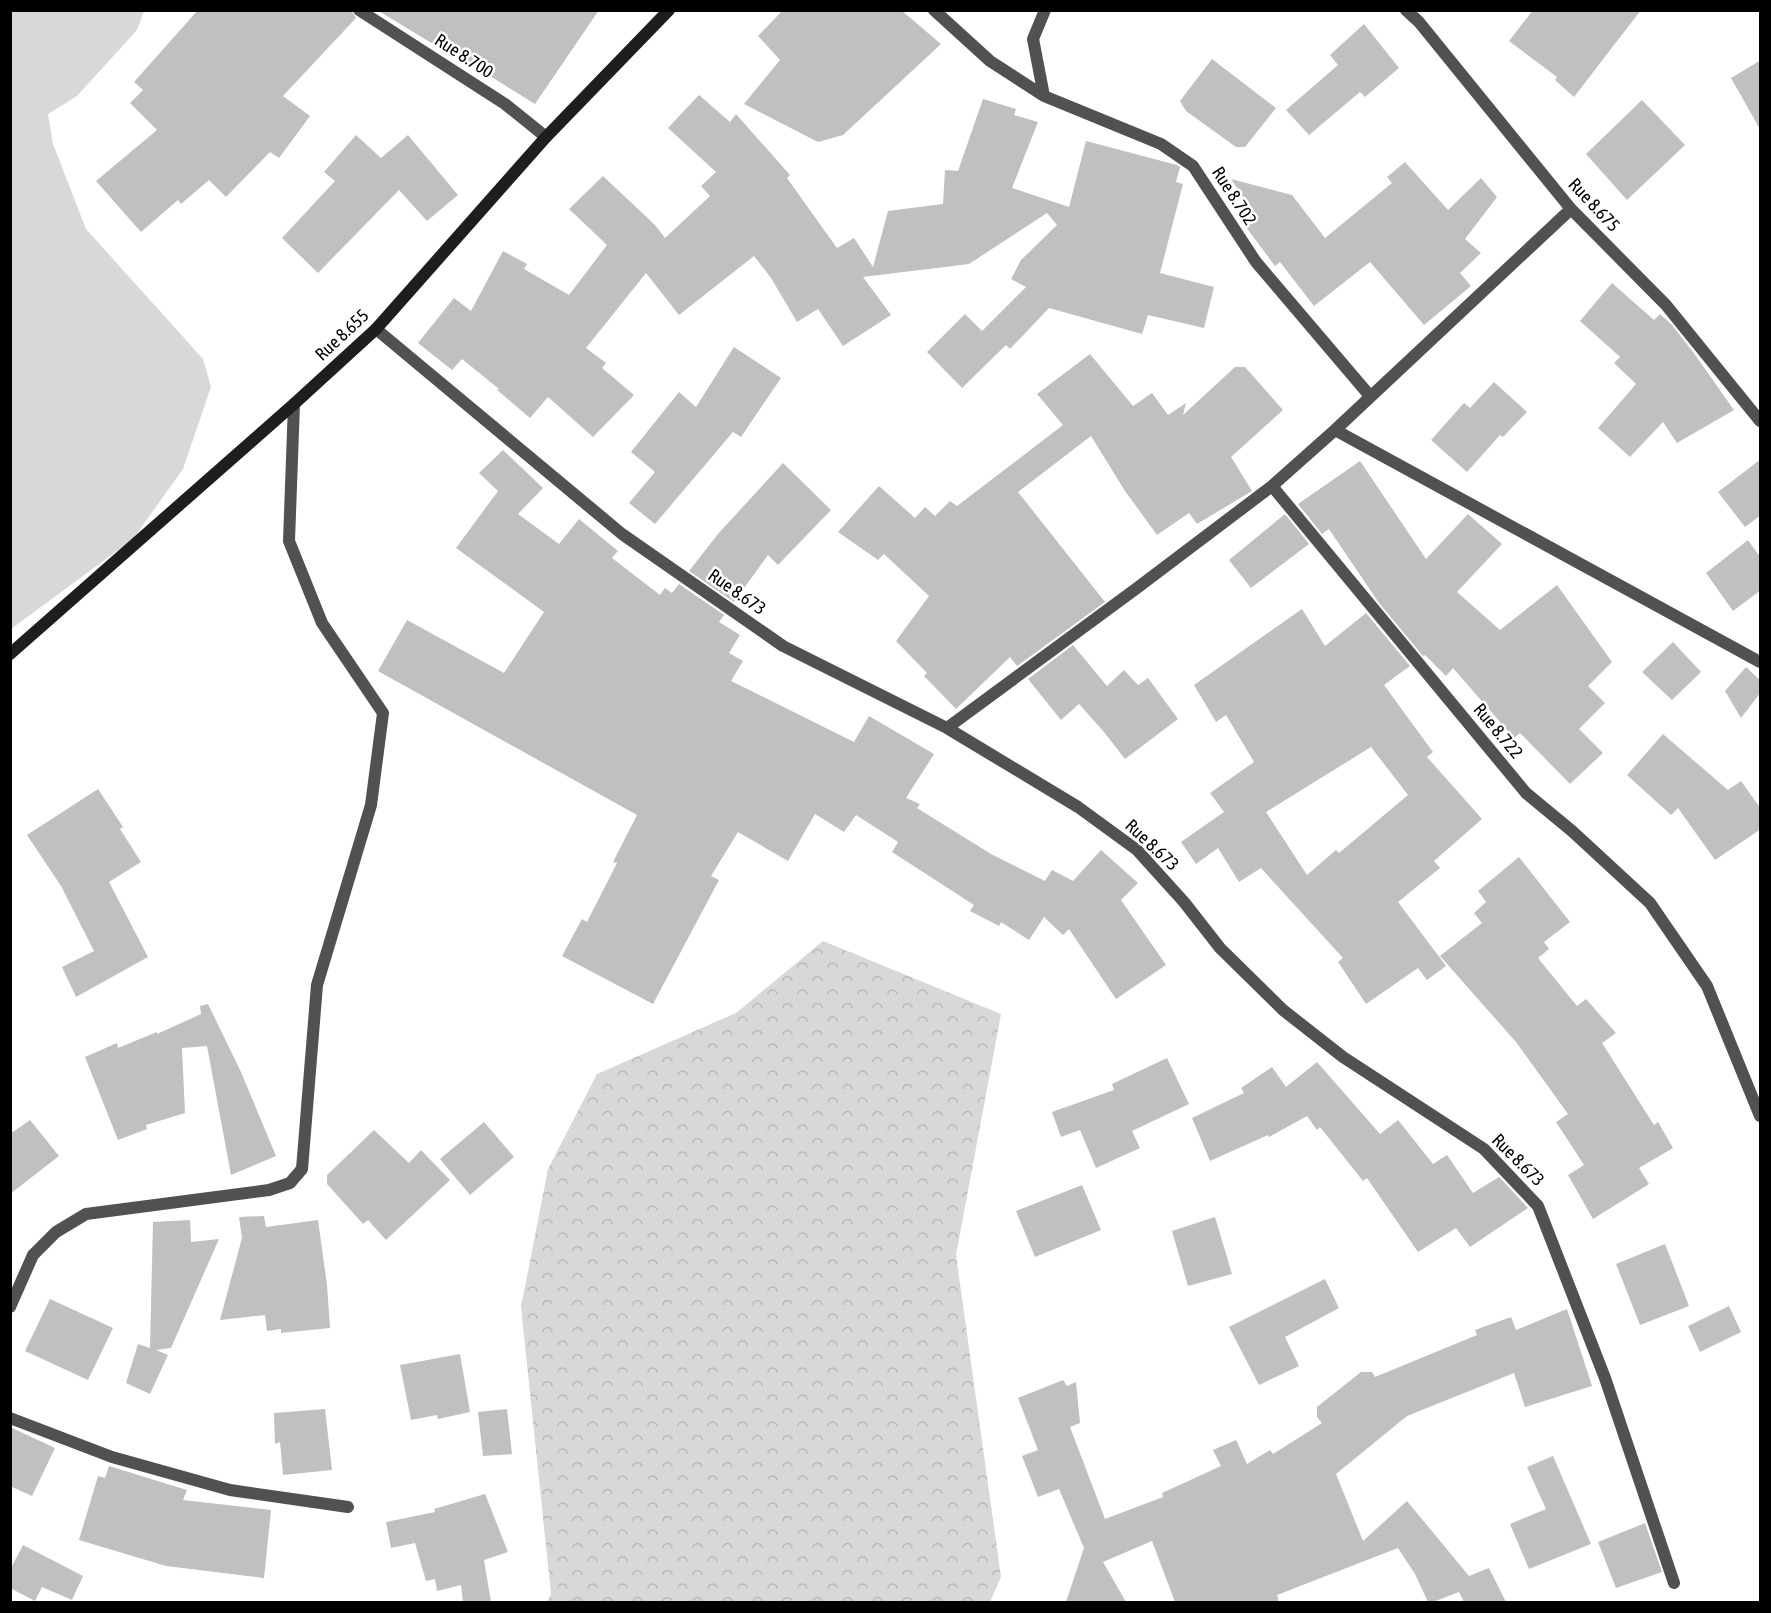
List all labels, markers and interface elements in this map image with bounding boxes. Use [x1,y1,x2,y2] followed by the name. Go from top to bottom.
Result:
[431,29,497,82] street label: Rue 8.700
[1208,163,1261,229] street label: Rue 8.702
[1564,174,1624,236] street label: Rue 8.675
[311,305,373,365] street label: Rue 8.655
[704,564,770,619] street label: Rue 8.673
[1469,699,1527,762] street label: Rue 8.722
[1121,815,1183,875] street label: Rue 8.673
[1488,1129,1549,1190] street label: Rue 8.673

